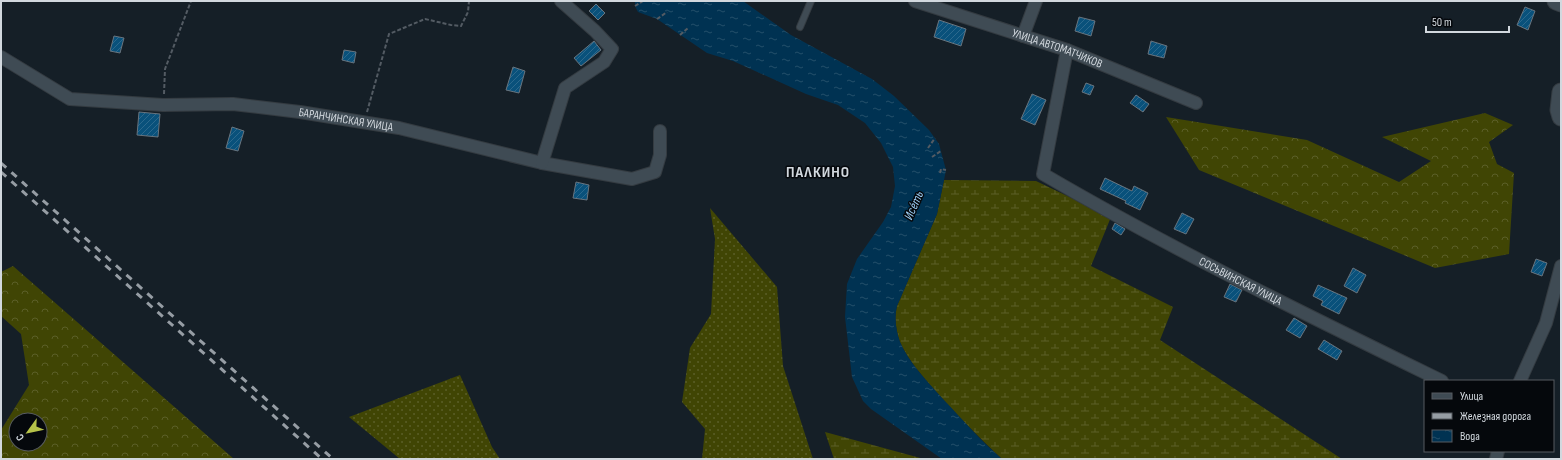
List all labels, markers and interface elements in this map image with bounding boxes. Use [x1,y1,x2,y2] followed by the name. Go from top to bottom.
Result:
[1426,8,1509,34] scale bar
[1432,15,1452,30] text: 50 m
[1010,26,1105,72] street label: УЛИЦА АВТОМАТЧИКОВ
[298,105,395,135] street label: БАРАНЧИНСКАЯ УЛИЦА
[786,163,850,182] district label: ПАЛКИНО
[901,189,927,222] water label: Исе́ть
[1196,254,1285,309] street label: СОСЬВИНСКАЯ УЛИЦА
[1424,380,1554,452] legend
[1460,389,1484,404] text: Улица
[1460,409,1532,424] text: Железная дорога
[8,412,48,452] north arrow
[1460,429,1480,444] text: Вода
[13,431,27,443] text: С

